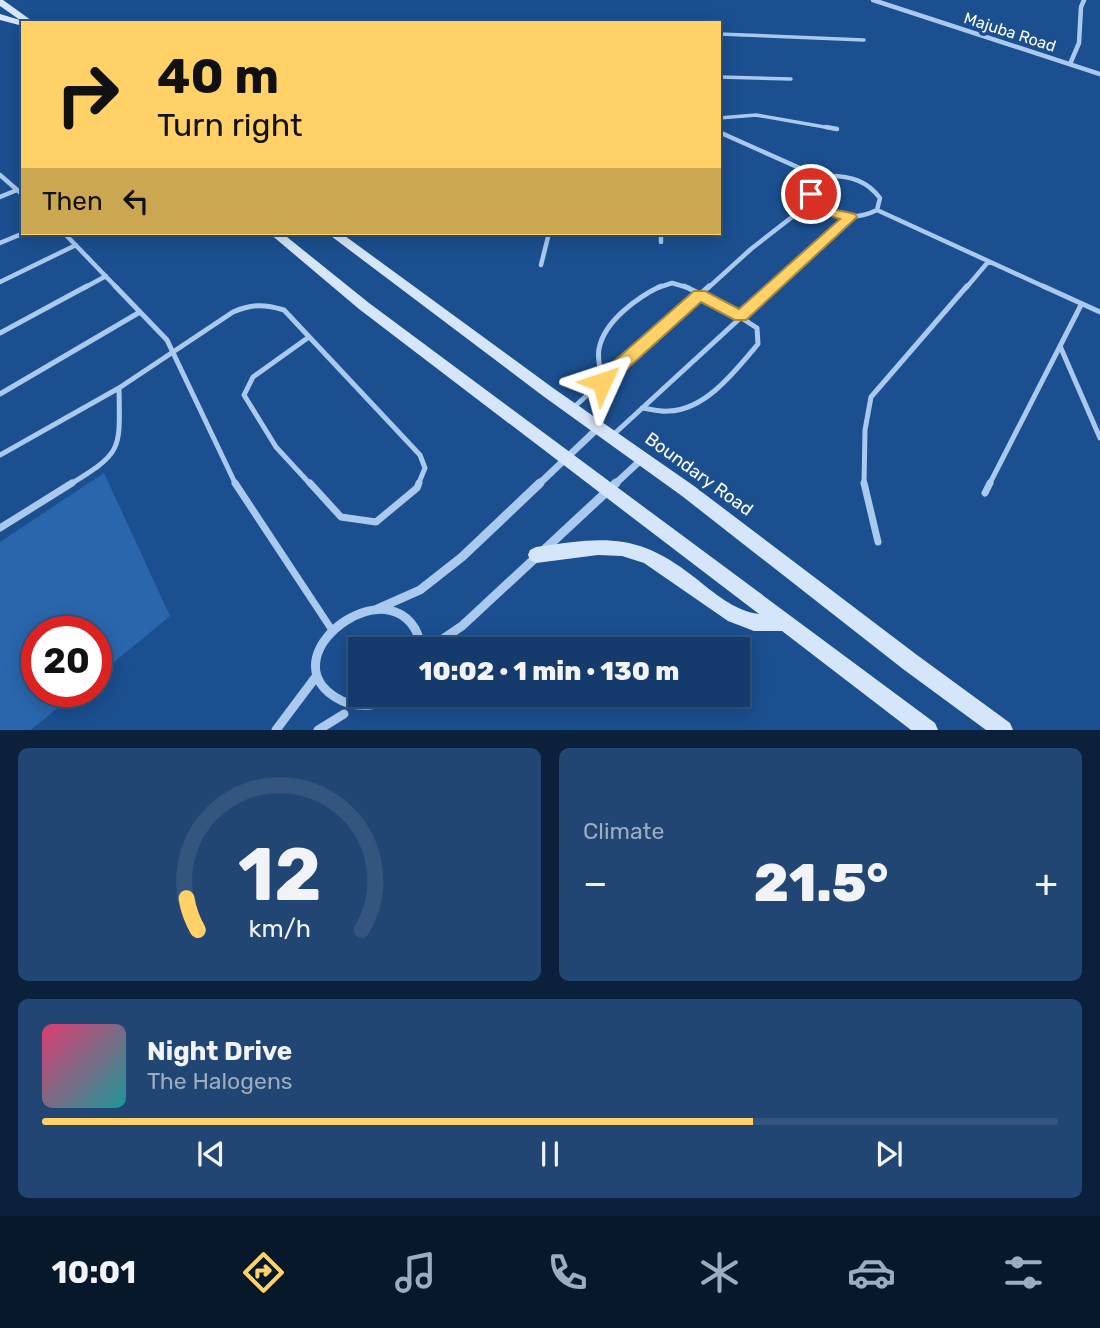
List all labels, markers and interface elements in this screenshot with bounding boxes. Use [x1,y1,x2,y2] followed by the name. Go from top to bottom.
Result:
[962,8,1058,56] street label: Majuba Road
[157,47,279,105] text: 40 m
[42,49,133,140] icon: right
[157,106,302,144] text: Turn right
[781,164,841,224] pin
[792,175,830,213] icon: arrive
[117,182,155,220] icon: left
[42,186,103,217] text: Then
[565,345,639,419] position arrow
[641,427,757,521] street label: Boundary Road
[21,616,112,707] speed limit sign: 20
[419,656,679,687] text: 10:02 · 1 min · 130 m
[583,817,664,845] text: Climate
[238,833,321,919] text: 12
[754,852,888,914] text: 21.5°
[583,860,608,906] text: −
[1034,860,1058,906] text: +
[248,914,311,943] text: km/h
[147,1036,292,1067] text: Night Drive
[147,1067,293,1095] text: The Halogens
[192,1135,230,1173] icon: previous
[531,1135,569,1173] icon: pause
[870,1135,908,1173] icon: next
[239,1248,288,1297] icon: directions
[391,1248,440,1297] icon: music
[543,1248,592,1297] icon: phone
[695,1248,744,1297] icon: climate
[847,1248,896,1297] icon: car
[999,1248,1048,1297] icon: filters
[52,1253,136,1291] text: 10:01

